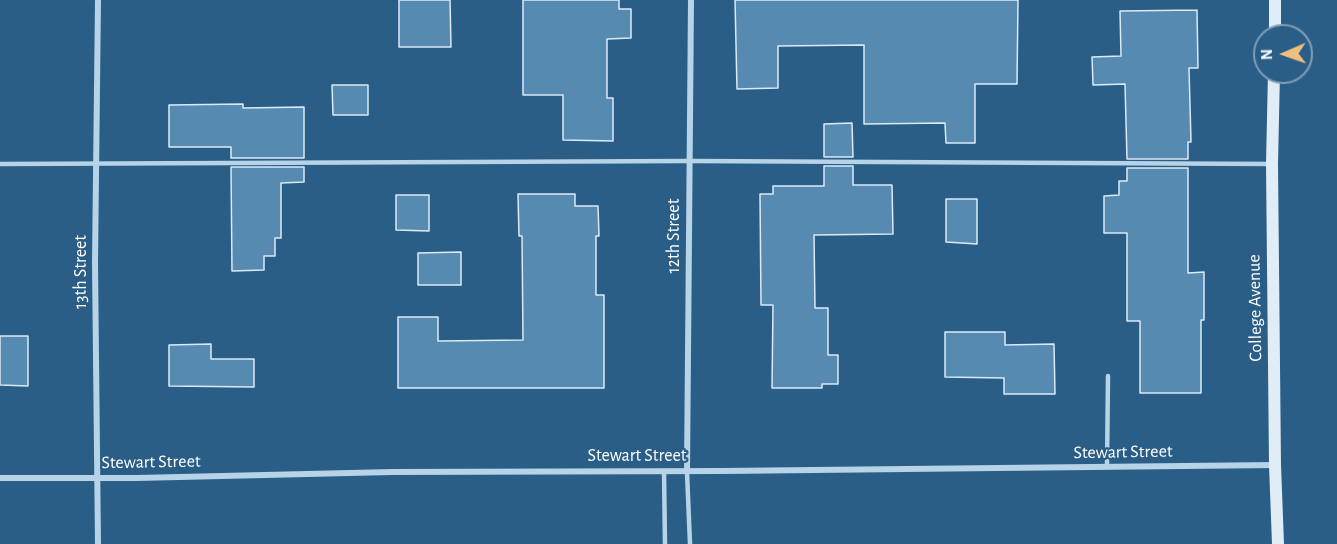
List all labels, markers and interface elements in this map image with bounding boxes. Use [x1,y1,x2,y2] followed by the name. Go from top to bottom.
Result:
[1253,24,1313,84] north arrow
[1259,49,1275,60] text: N
[663,199,685,273] street label: 12th Street
[70,235,92,309] street label: 13th Street
[1243,254,1267,362] street label: College Avenue
[1073,440,1173,464] street label: Stewart Street
[587,445,687,467] street label: Stewart Street
[101,450,201,474] street label: Stewart Street

